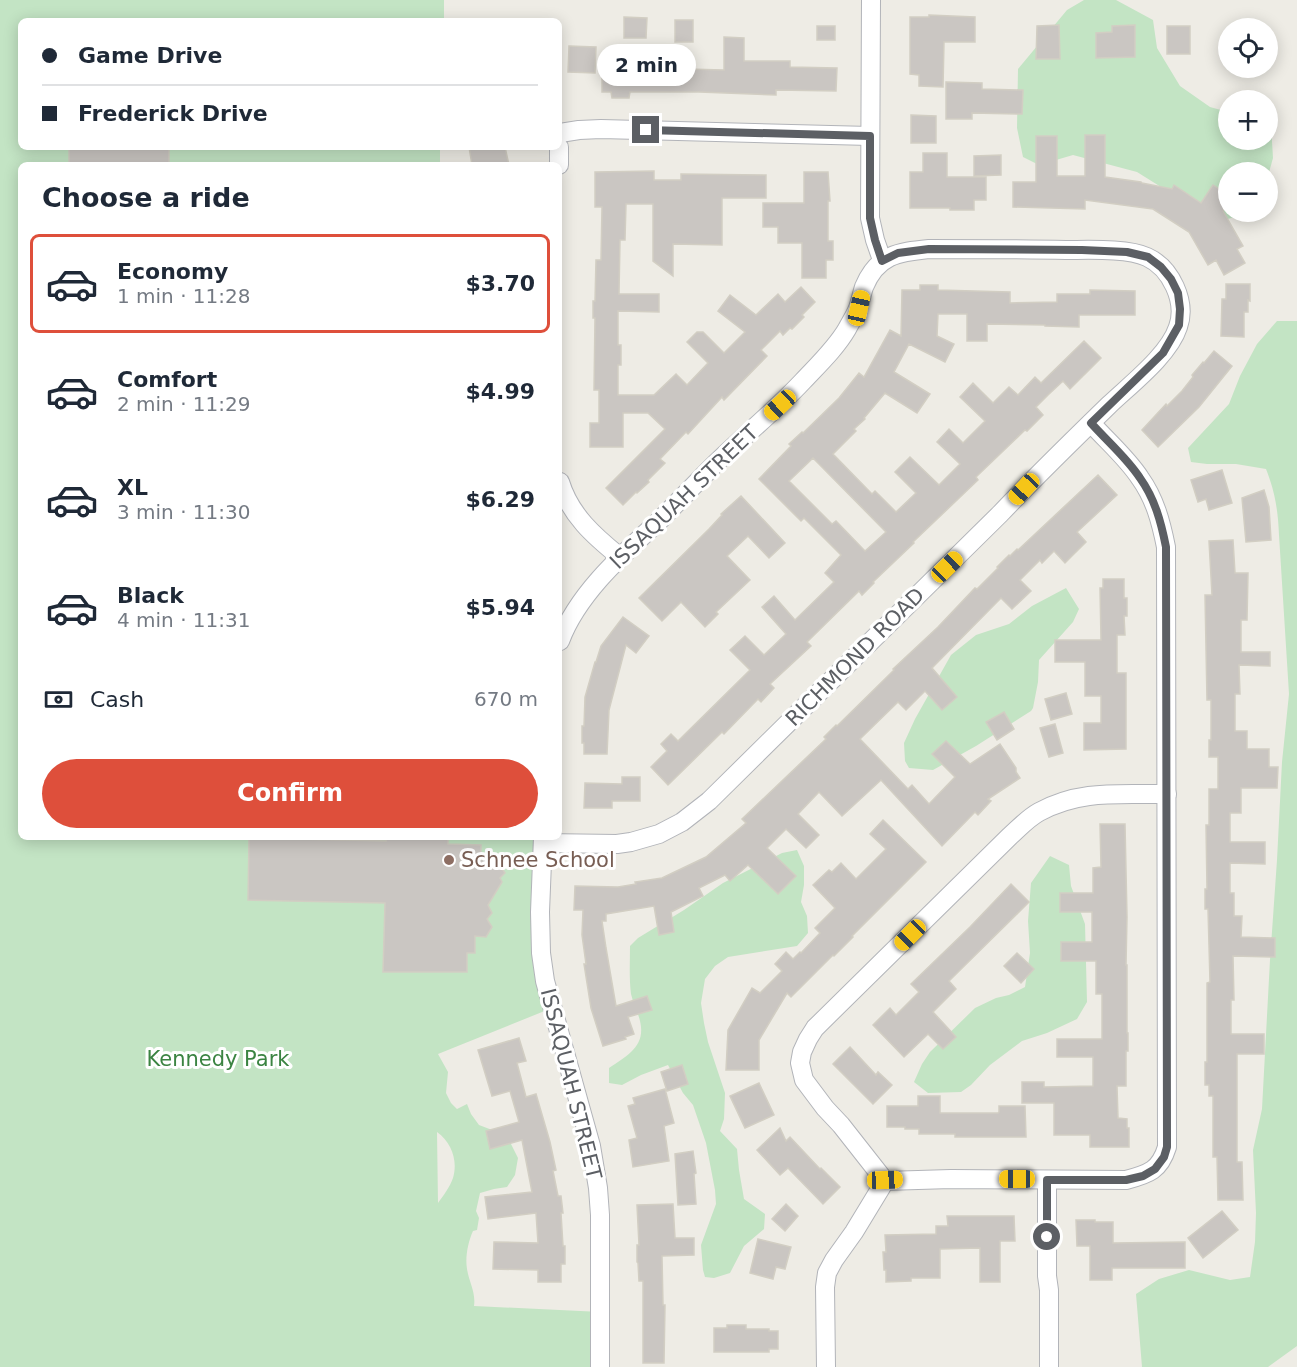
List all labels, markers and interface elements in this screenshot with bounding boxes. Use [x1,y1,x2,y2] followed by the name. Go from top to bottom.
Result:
[1218,18,1278,222] map controls
[1218,18,1278,78] button: locate
[78,43,222,68] text: Game Drive
[596,43,696,85] callout: 2 min
[615,53,678,77] text: 2 min
[1218,90,1278,150] button: +
[78,101,268,126] text: Frederick Drive
[632,116,659,143] route end
[1218,162,1278,222] button: −
[42,182,250,213] text: Choose a ride
[45,257,99,311] icon: car
[117,259,228,284] text: Economy
[465,271,535,296] text: $3.70
[117,284,251,308] text: 1 min · 11:28
[846,288,872,328] car
[45,365,99,419] icon: car
[117,367,217,392] text: Comfort
[465,379,535,404] text: $4.99
[761,386,799,424] car
[117,392,251,416] text: 2 min · 11:29
[605,420,763,574] street label: ISSAQUAH STREET
[1005,470,1043,508] car
[45,473,99,527] icon: car
[117,475,148,500] text: XL
[465,487,535,512] text: $6.29
[117,500,251,524] text: 3 min · 11:30
[928,548,966,586] car
[45,581,99,635] icon: car
[117,583,184,608] text: Black
[781,583,929,731] street label: RICHMOND ROAD
[465,595,535,620] text: $5.94
[117,608,251,632] text: 4 min · 11:31
[42,683,75,716] icon: cash
[90,687,144,712] text: Cash
[474,687,538,711] text: 670 m
[42,759,538,828] button: Confirm
[461,848,615,872] place label: Schnee School
[442,853,456,867] marker: Schnee School
[891,916,929,954] car
[536,986,606,1182] street label: ISSAQUAH STREET
[146,1047,290,1071] park label: Kennedy Park
[867,1170,903,1190] car
[999,1170,1035,1188] car
[1033,1223,1060,1250] route start

